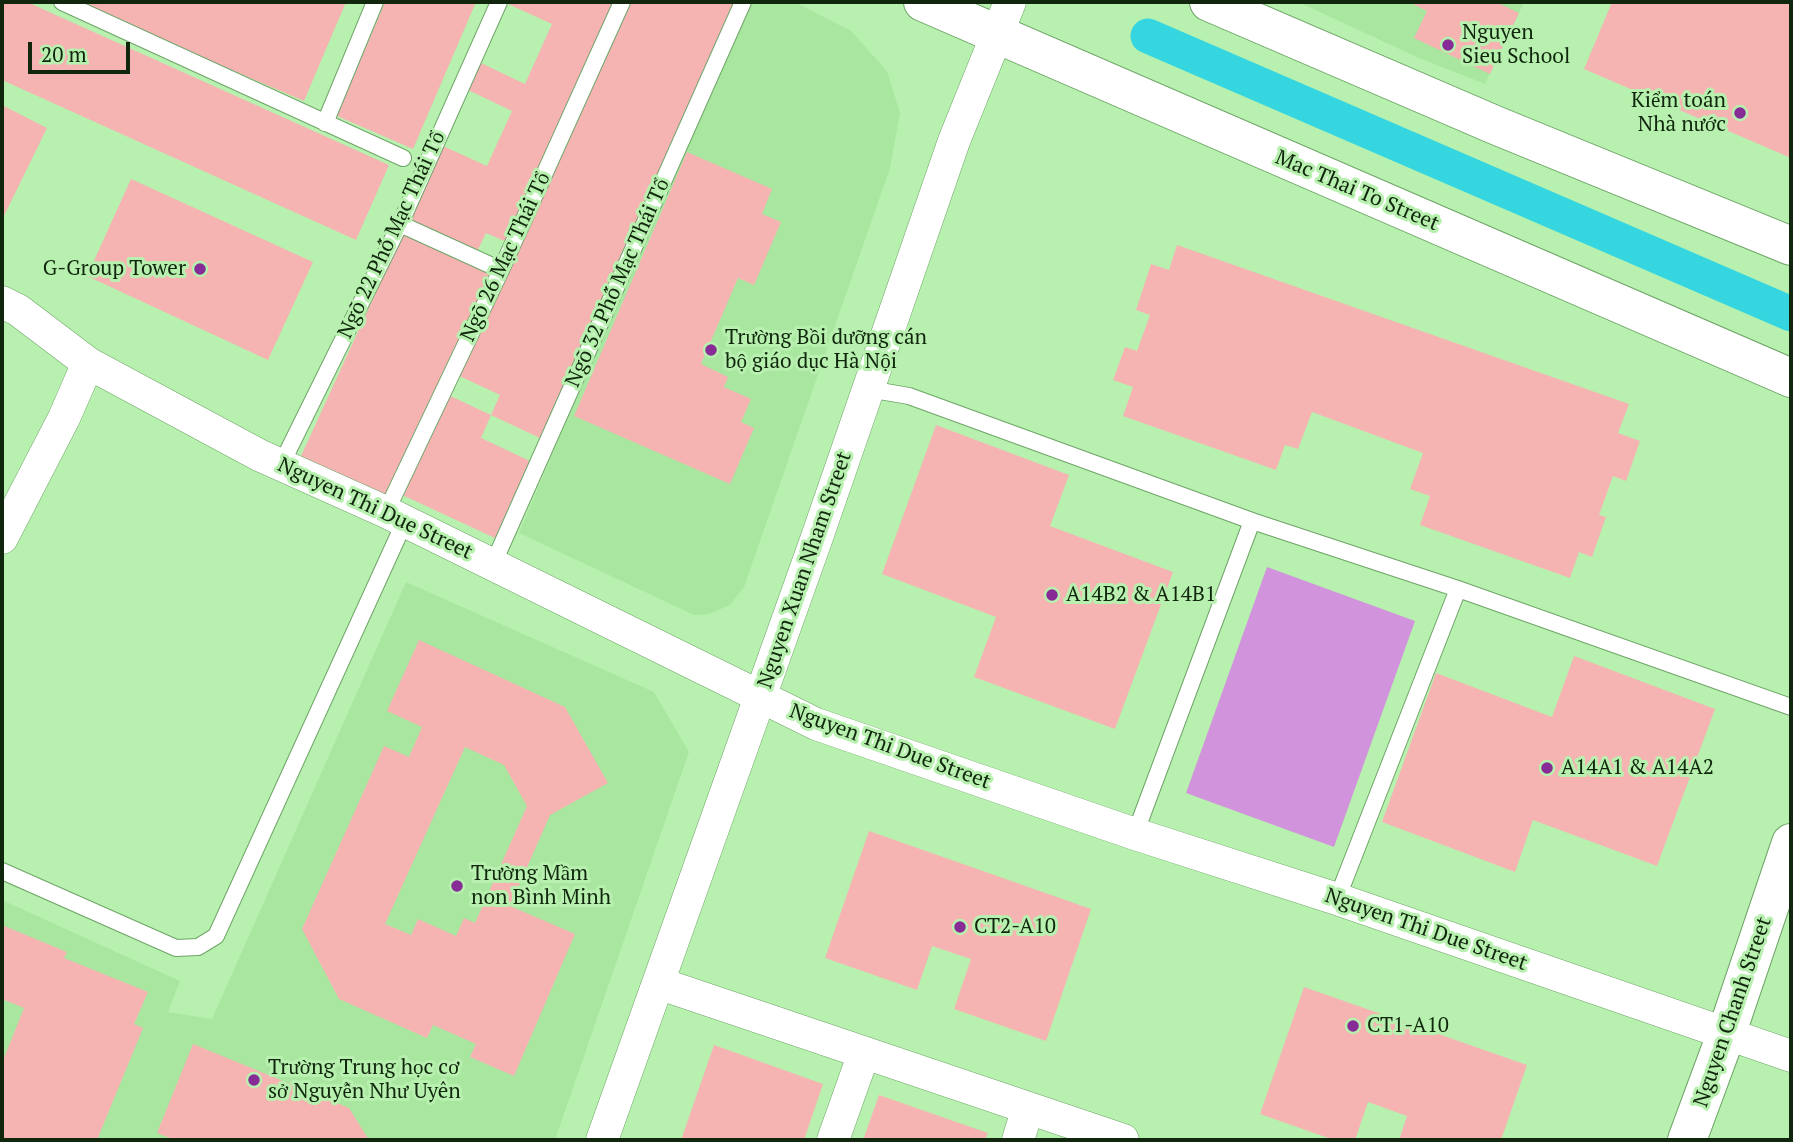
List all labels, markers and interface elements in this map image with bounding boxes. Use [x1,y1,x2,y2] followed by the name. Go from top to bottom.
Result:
[1462,20,1570,70] place label: Nguyen Sieu School
[32,28,133,72] scale bar
[1440,37,1456,53] marker: Nguyen Sieu School
[41,40,87,68] text: 20 m
[1631,88,1726,138] place label: Kiểm toán Nhà nước
[1732,105,1748,121] marker: Kiểm toán Nhà nước
[333,128,451,342] street label: Ngõ 22 Phố Mạc Thái Tổ
[1271,145,1443,237] street label: Mac Thai To Street
[456,168,556,346] street label: Ngõ 26 Mạc Thái Tổ
[561,175,675,391] street label: Ngõ 32 Phố Mạc Thái Tổ
[43,256,186,282] place label: G-Group Tower
[192,261,208,277] marker: G-Group Tower
[725,325,927,375] place label: Trường Bồi dưỡng cán bộ giáo dục Hà Nội
[703,342,719,358] marker: Trường Bồi dưỡng cán bộ giáo dục Hà Nội
[753,448,857,692] street label: Nguyen Xuan Nham Street
[274,453,476,565] street label: Nguyen Thi Due Street
[1066,582,1216,608] place label: A14B2 & A14B1
[1044,587,1060,603] marker: A14B2 & A14B1
[786,699,994,795] street label: Nguyen Thi Due Street
[1561,755,1714,781] place label: A14A1 & A14A2
[1539,760,1555,776] marker: A14A1 & A14A2
[471,861,611,911] place label: Trường Mầm non Bình Minh
[449,878,465,894] marker: Trường Mầm non Bình Minh
[1322,884,1530,976] street label: Nguyen Thi Due Street
[974,914,1056,940] place label: CT2-A10
[1689,914,1777,1110] street label: Nguyen Chanh Street
[952,919,968,935] marker: CT2-A10
[1367,1013,1449,1039] place label: CT1-A10
[1345,1018,1361,1034] marker: CT1-A10
[268,1055,461,1105] place label: Trường Trung học cơ sở Nguyễn Như Uyên
[246,1072,262,1088] marker: Trường Trung học cơ sở Nguyễn Như Uyên

